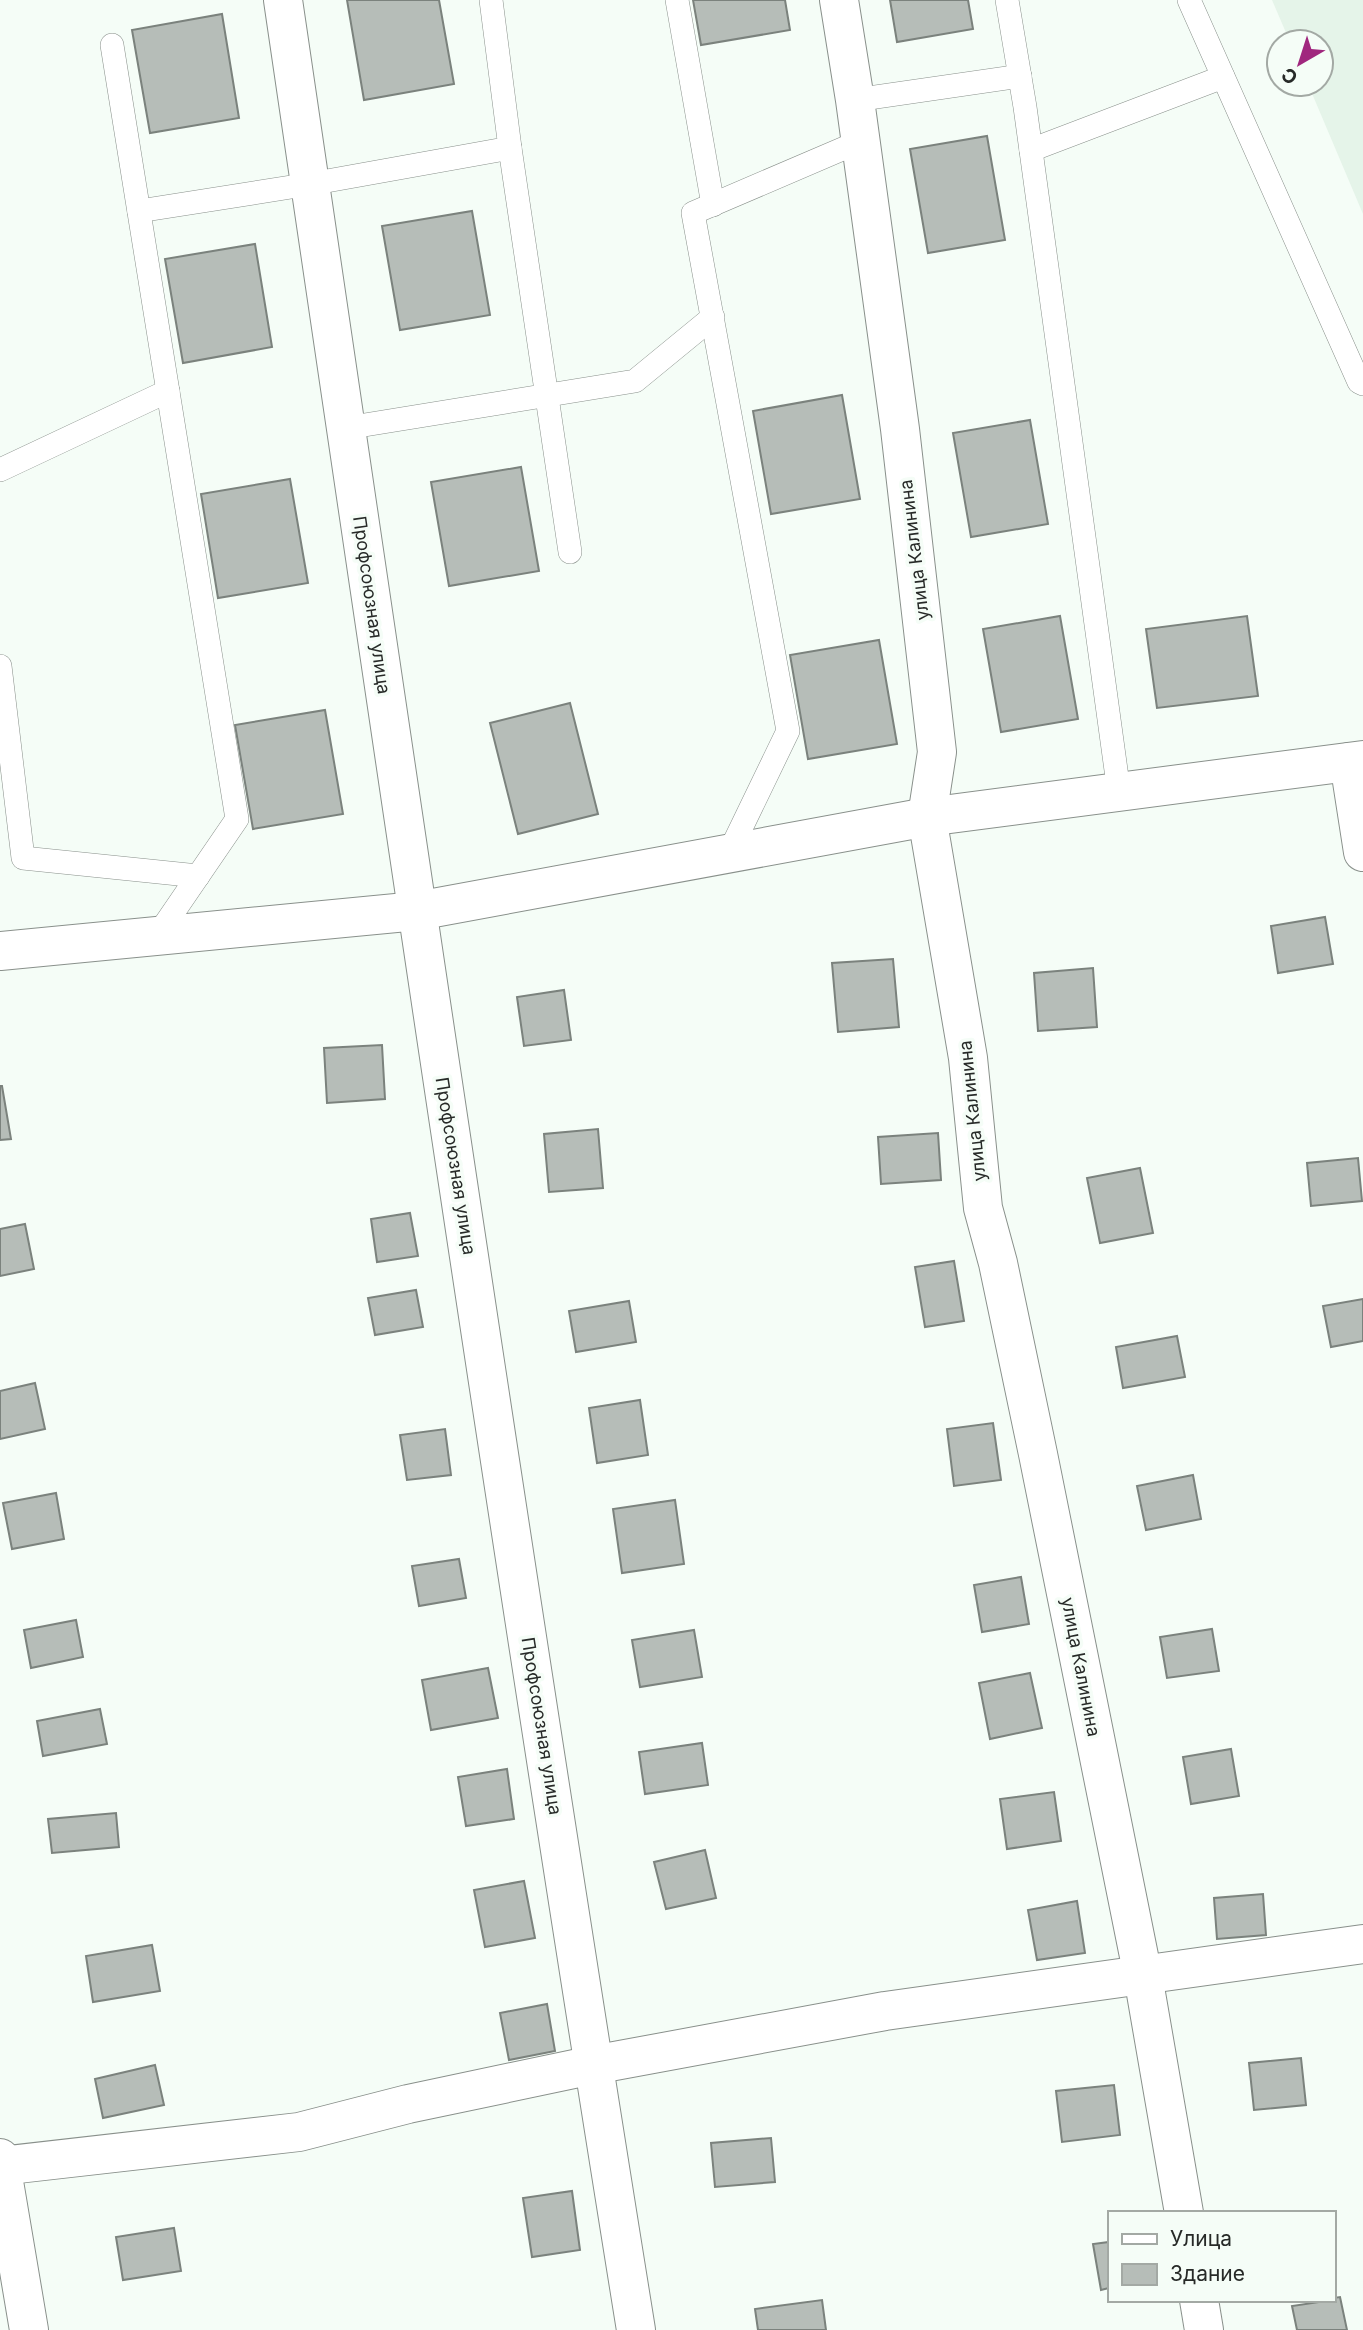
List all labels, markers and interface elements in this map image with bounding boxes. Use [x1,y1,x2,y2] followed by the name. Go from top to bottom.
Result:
[1265,28,1335,98] north arrow
[1277,62,1302,89] text: С
[895,479,933,621] street label: улица Калинина
[349,515,395,695] street label: Профсоюзная улица
[954,1040,990,1182] street label: улица Калинина
[432,1076,480,1256] street label: Профсоюзная улица
[1057,1596,1105,1738] street label: улица Калинина
[518,1636,566,1816] street label: Профсоюзная улица
[1108,2211,1335,2302] legend
[1170,2226,1232,2251] text: Улица
[1170,2261,1245,2286] text: Здание

